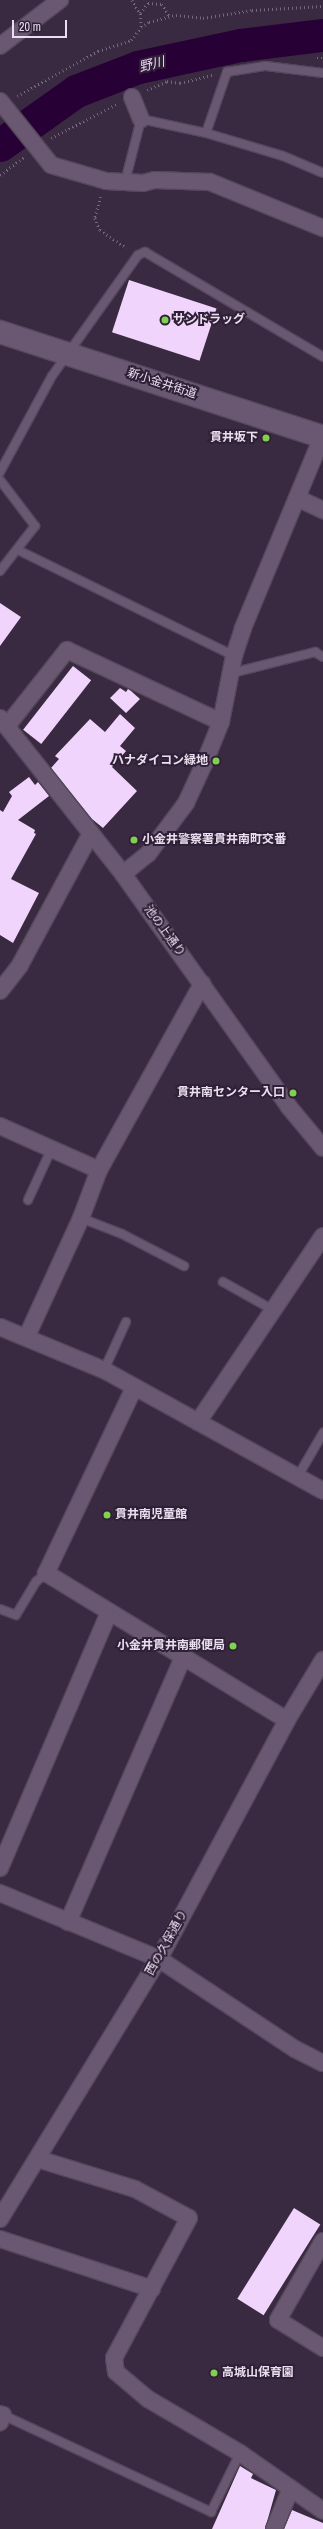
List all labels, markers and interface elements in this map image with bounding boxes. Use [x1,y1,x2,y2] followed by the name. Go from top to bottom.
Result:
[14,12,69,38] scale bar
[19,19,41,35] text: 20 m
[137,54,167,76] water label: 野川
[173,313,245,327] place label: サンドラッグ
[160,315,170,325] marker: サンドラッグ
[126,366,198,402] street label: 新小金井街道
[210,431,258,445] place label: 貫井坂下
[261,433,271,443] marker: 貫井坂下
[112,754,208,768] place label: ハナダイコン緑地
[211,756,221,766] marker: ハナダイコン緑地
[142,833,286,847] place label: 小金井警察署貫井南町交番
[129,835,139,845] marker: 小金井警察署貫井南町交番
[141,902,187,960] street label: 池の上通り
[177,1086,285,1100] place label: 貫井南センター入口
[288,1088,298,1098] marker: 貫井南センター入口
[115,1508,187,1522] place label: 貫井南児童館
[102,1510,112,1520] marker: 貫井南児童館
[117,1639,225,1653] place label: 小金井貫井南郵便局
[228,1641,238,1651] marker: 小金井貫井南郵便局
[143,1908,191,1978] street label: 西の久保通り
[222,2366,294,2380] place label: 高城山保育園
[209,2368,219,2378] marker: 高城山保育園

